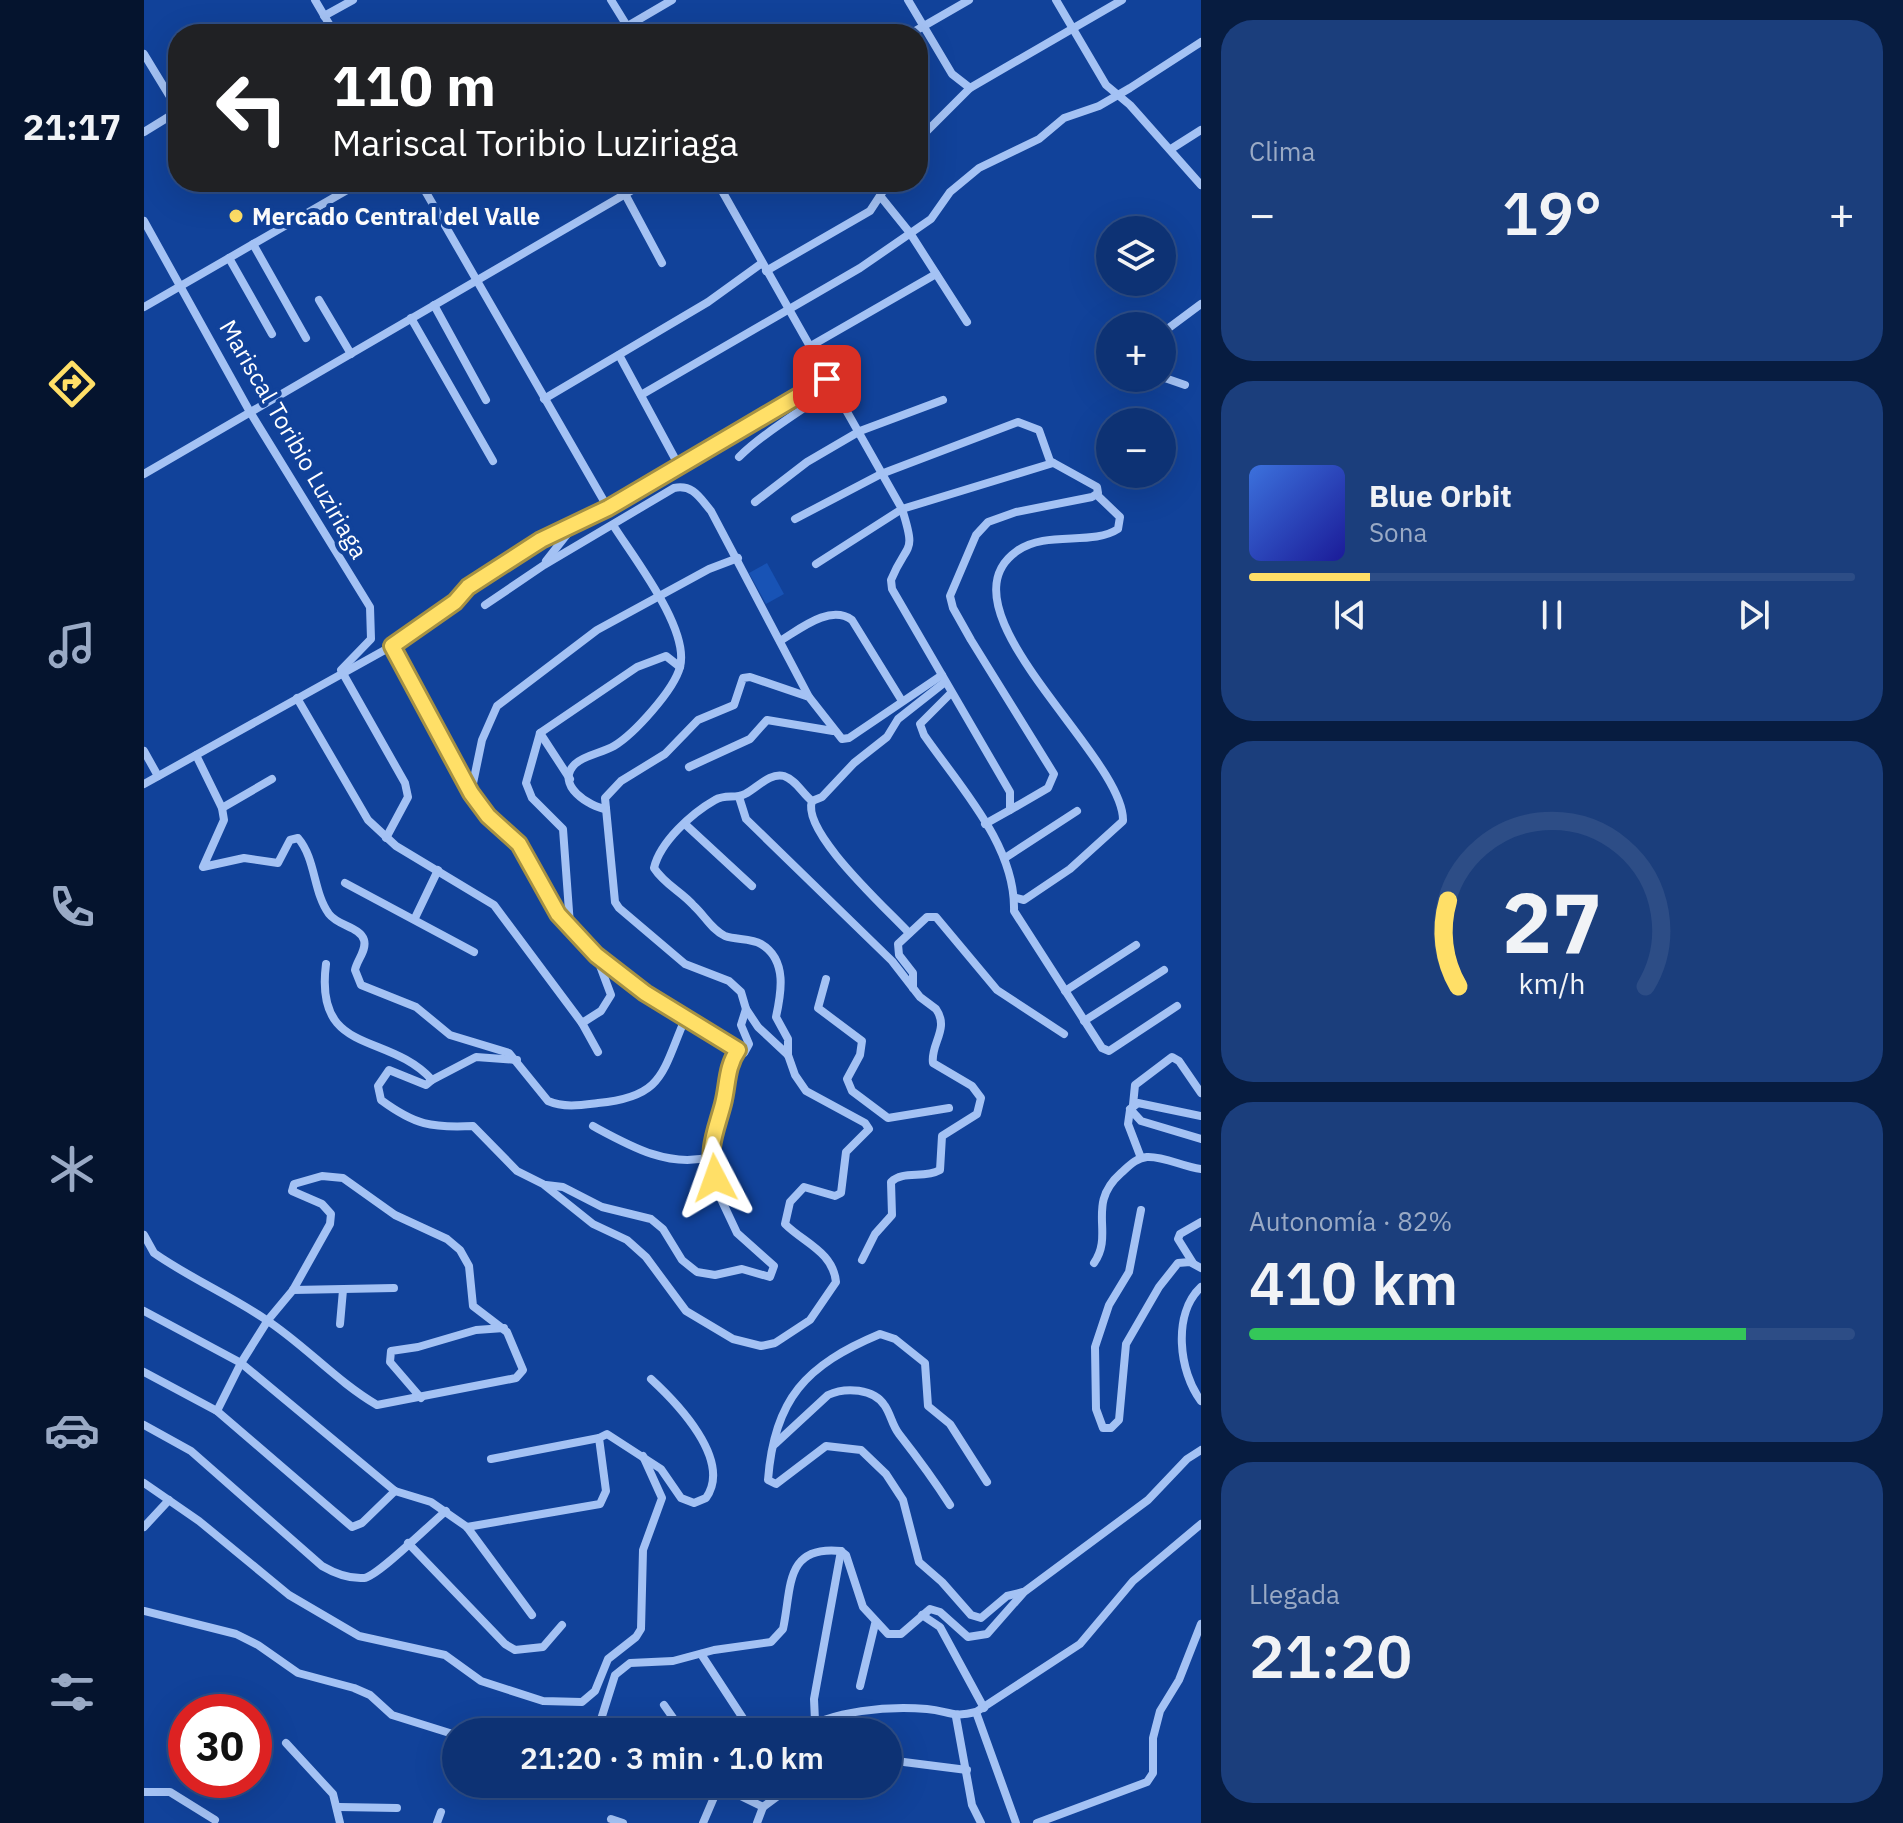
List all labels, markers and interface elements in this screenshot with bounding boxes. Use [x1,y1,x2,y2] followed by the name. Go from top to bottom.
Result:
[332,49,496,121] text: 110 m
[200,56,304,160] icon: left
[23,103,121,150] text: 21:17
[332,119,738,166] text: Mariscal Toribio Luziriaga
[1249,134,1315,168] text: Clima
[1502,173,1602,252] text: 19°
[1249,185,1275,242] text: −
[1829,185,1855,242] text: +
[252,200,540,232] place label: Mercado Central del Valle
[227,207,245,225] marker: Mercado Central del Valle
[1096,216,1176,488] map controls
[1096,216,1176,296] button: layers
[1096,312,1176,392] button: +
[212,314,376,564] street label: Mariscal Toribio Luziriaga
[793,345,861,413] pin
[44,356,100,412] icon: directions
[805,357,849,401] icon: arrive
[1096,408,1176,488] button: −
[1369,476,1512,515] text: Blue Orbit
[1369,515,1427,549] text: Sona
[1328,593,1372,637] icon: previous
[1530,593,1574,637] icon: pause
[1732,593,1776,637] icon: next
[44,617,100,673] icon: music
[1502,868,1602,976] text: 27
[44,879,100,935] icon: phone
[1518,966,1586,1003] text: km/h
[673,1136,757,1220] position arrow
[44,1141,100,1197] icon: climate
[1249,1204,1452,1238] text: Autonomía · 82%
[1249,1243,1458,1322] text: 410 km
[44,1402,100,1458] icon: car
[1249,1577,1340,1611] text: Llegada
[1249,1616,1412,1695] text: 21:20
[44,1664,100,1720] icon: filters
[168,1694,272,1798] speed limit sign: 30
[520,1738,824,1777] text: 21:20 · 3 min · 1.0 km

